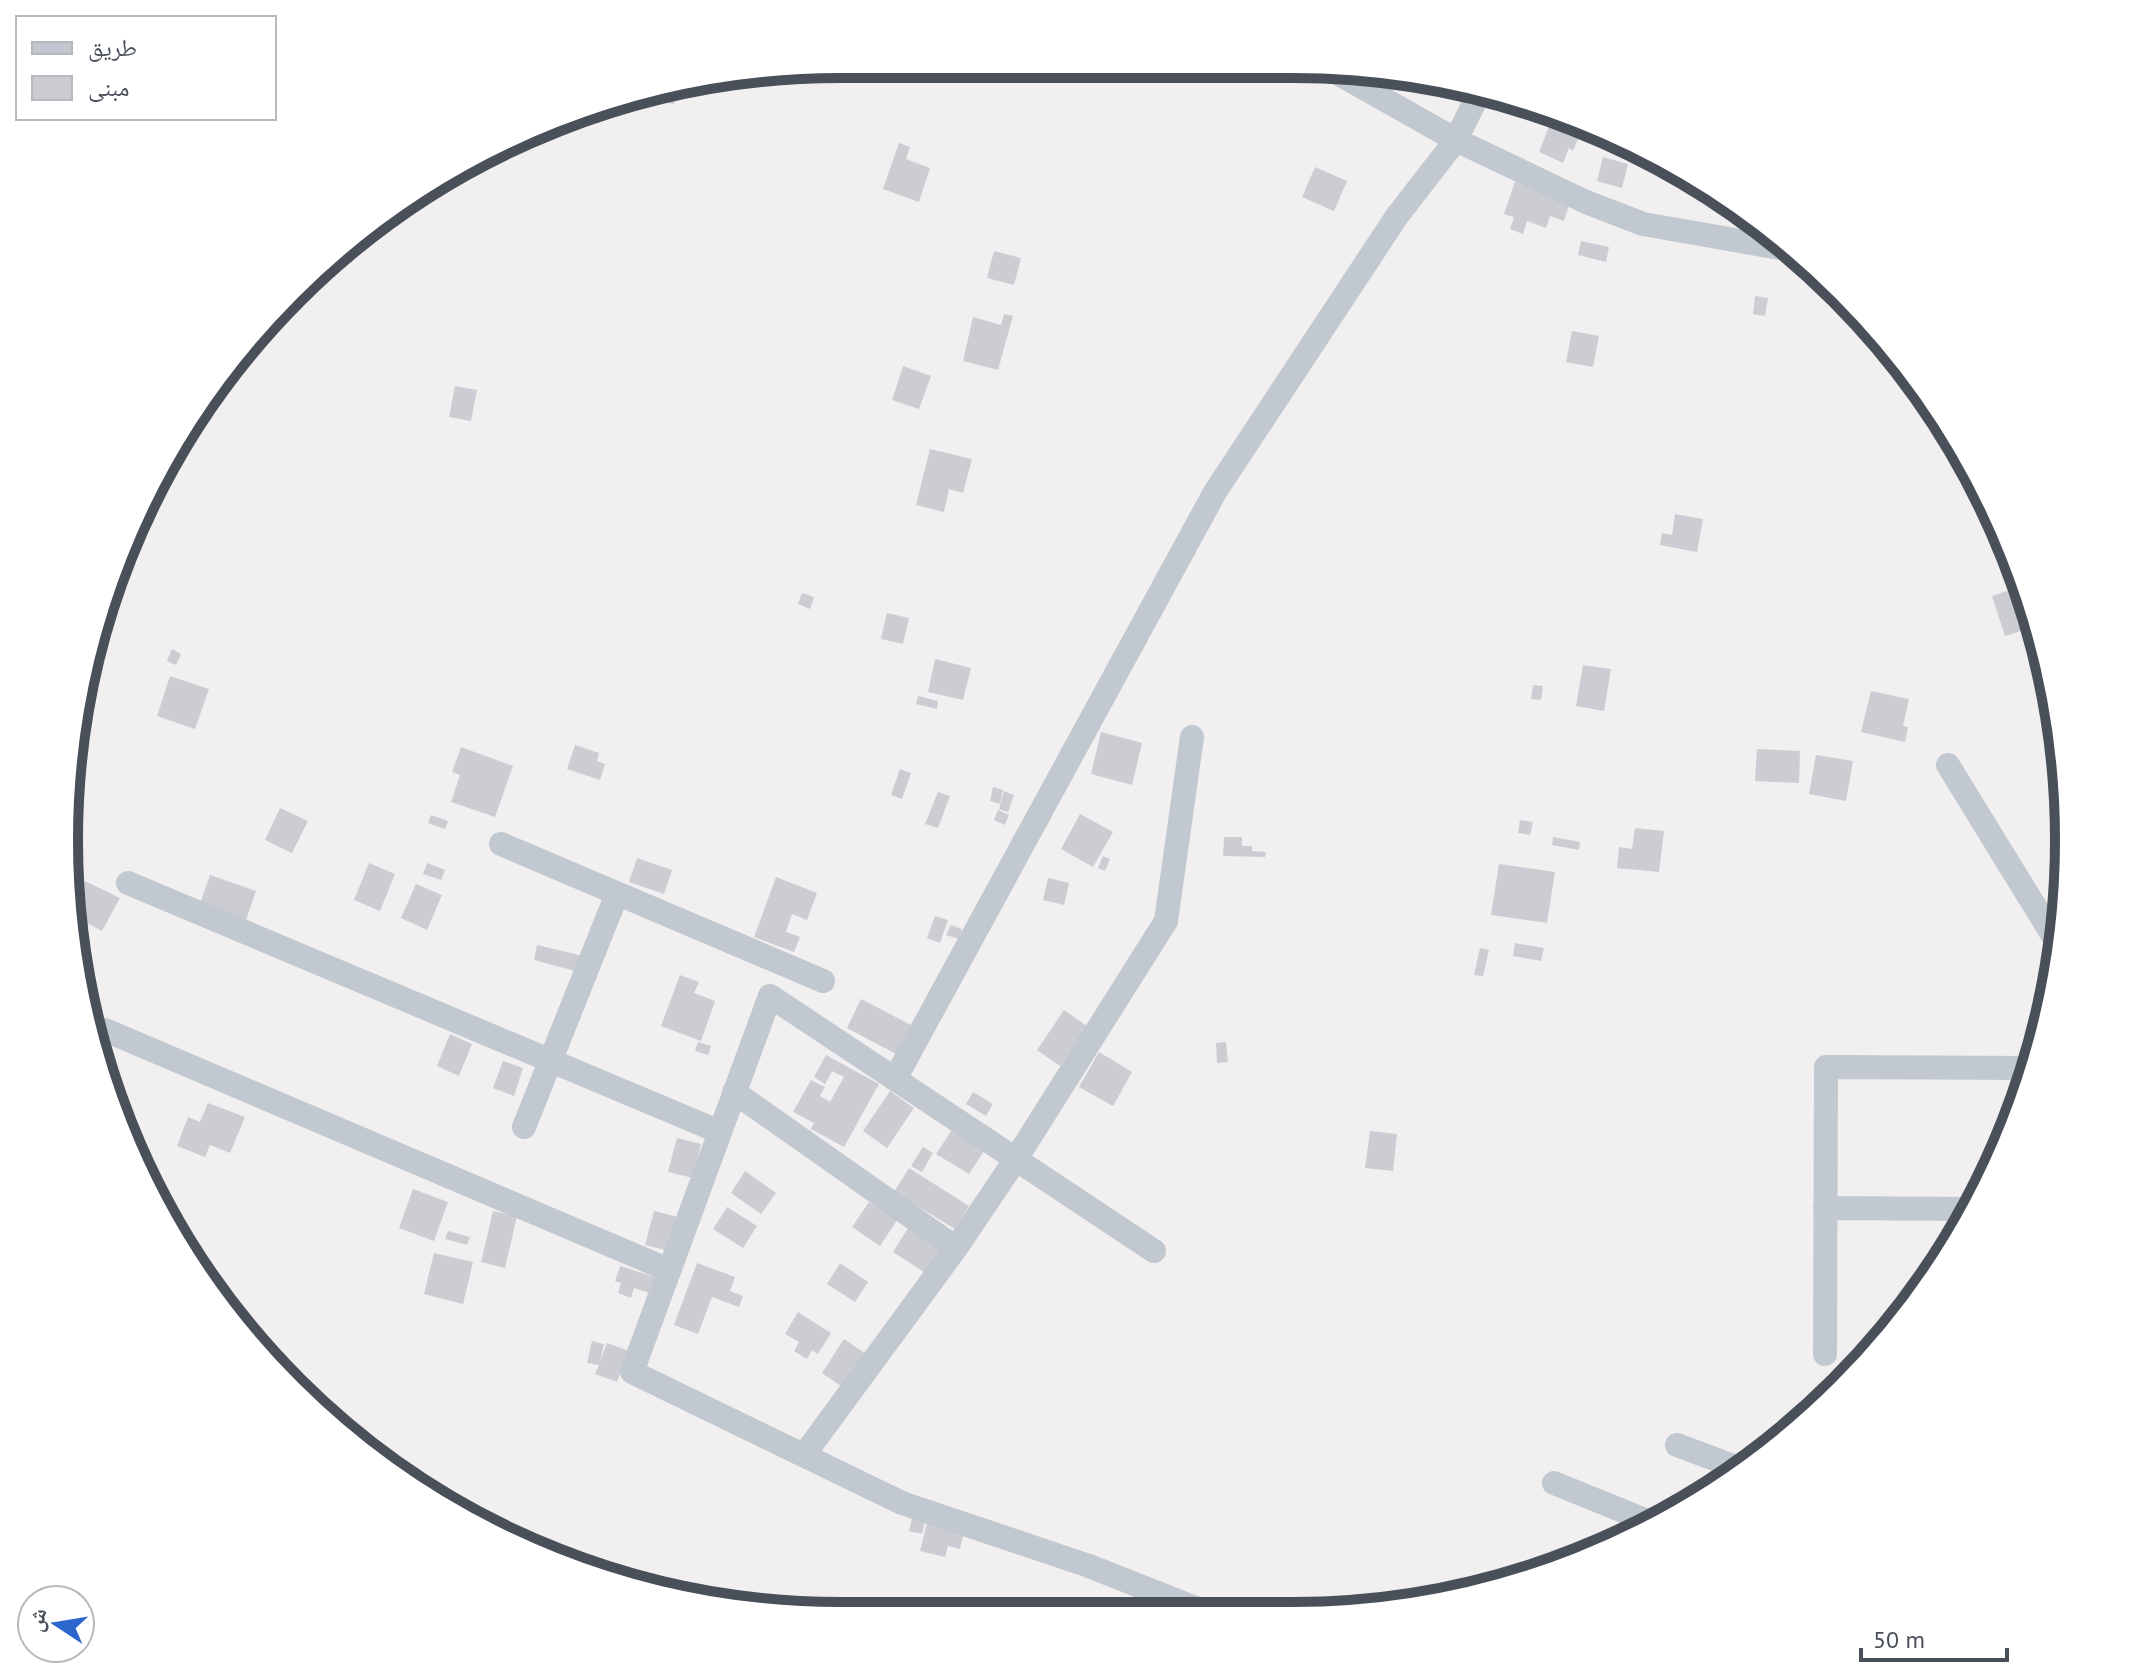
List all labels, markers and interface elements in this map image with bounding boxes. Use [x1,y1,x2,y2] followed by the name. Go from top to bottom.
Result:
[16,16,276,120] legend
[88,32,137,63] text: طريق
[88,72,129,103] text: مبنى
[16,1584,96,1664] north arrow
[20,1606,53,1634] text: ش
[1861,1612,2007,1662] scale bar
[1873,1624,1925,1655] text: 50 m

